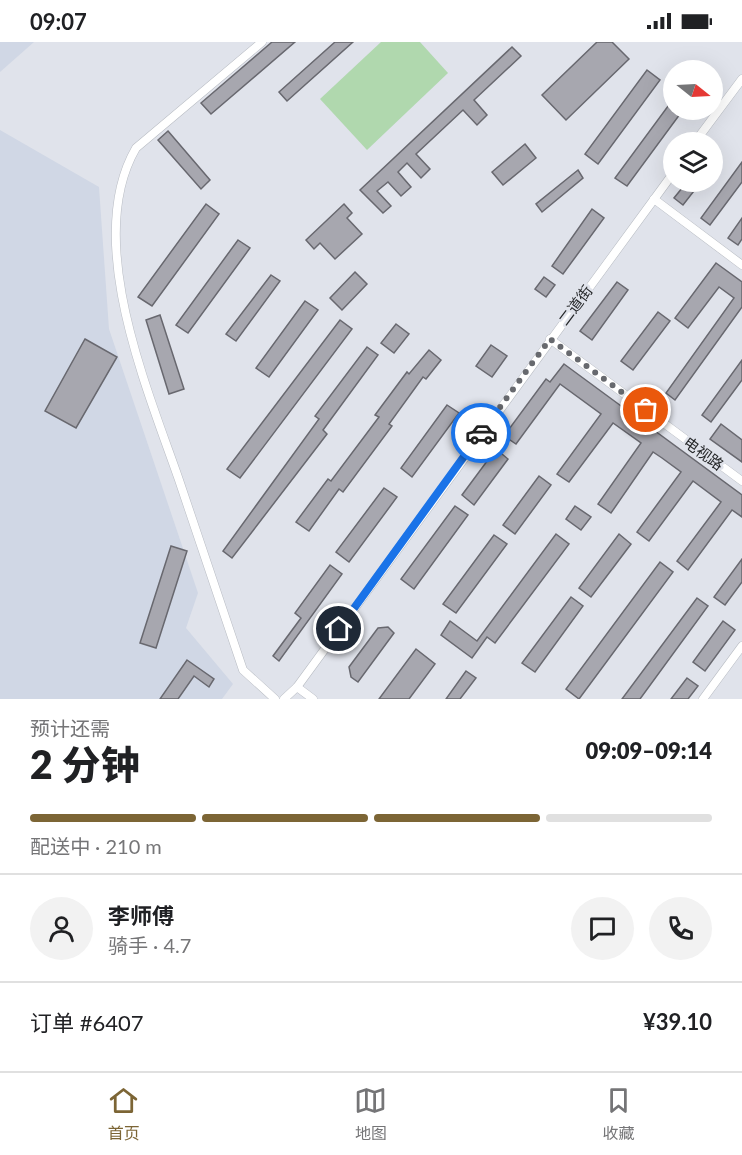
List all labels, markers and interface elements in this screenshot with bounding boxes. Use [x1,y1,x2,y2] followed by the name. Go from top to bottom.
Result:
[30,8,87,35] text: 09:07
[663,60,723,120] north arrow
[663,60,723,192] map controls
[663,132,723,192] button: layers
[554,282,596,328] street label: 二道街
[620,384,671,435] pin
[629,393,662,426] icon: bag
[451,403,511,463] courier
[465,417,498,450] icon: car
[681,432,727,474] street label: 电视路
[313,603,364,654] pin
[322,612,355,645] icon: home
[30,716,110,740] text: 预计还需
[586,737,712,764] text: 09:09–09:14
[30,741,140,787] text: 2 分钟
[30,834,162,858] text: 配送中 · 210 m
[30,897,93,960] button: person
[571,897,634,960] button: chat
[649,897,712,960] button: phone
[108,902,174,929] text: 李师傅
[108,933,191,957] text: 骑手 · 4.7
[643,1008,712,1035] text: ¥39.10
[30,1009,143,1036] text: 订单 #6407
[107,1084,140,1144] tab: 首页
[354,1084,387,1144] tab: 地图
[602,1084,635,1144] tab: 收藏

